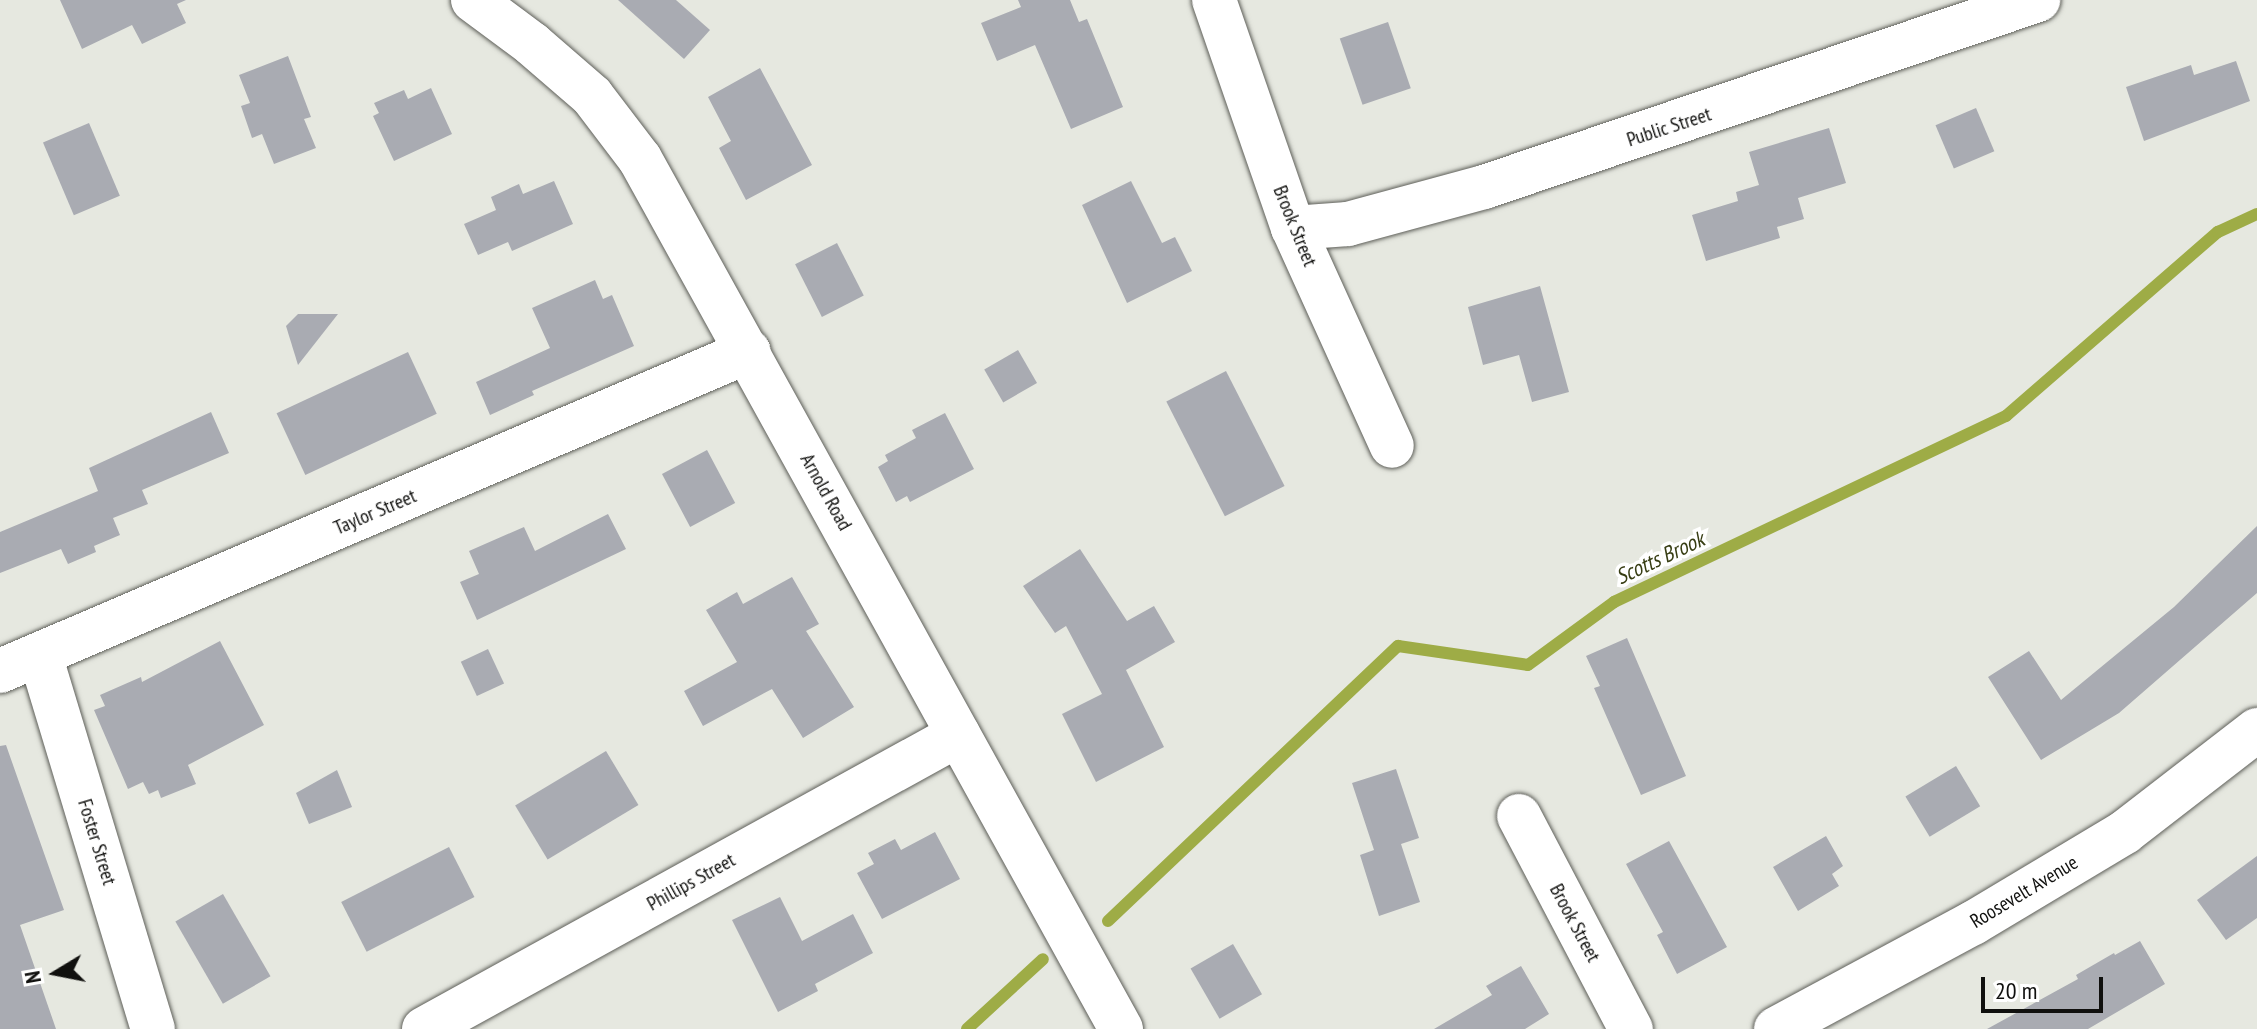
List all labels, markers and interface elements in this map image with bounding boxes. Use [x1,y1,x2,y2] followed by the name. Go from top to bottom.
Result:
[1624,102,1714,152] street label: Public Street
[1268,182,1322,270] street label: Brook Street
[795,449,857,535] street label: Arnold Road
[330,484,420,540] street label: Taylor Street
[1612,526,1708,590] water label: Scotts Brook
[73,796,121,888] street label: Foster Street
[643,848,739,916] street label: Phillips Street
[1966,850,2082,934] street label: Roosevelt Avenue
[1544,880,1606,966] street label: Brook Street
[16,933,96,1013] north arrow
[1985,961,2107,1011] scale bar
[18,969,47,985] text: N
[1995,975,2037,1006] text: 20 m

